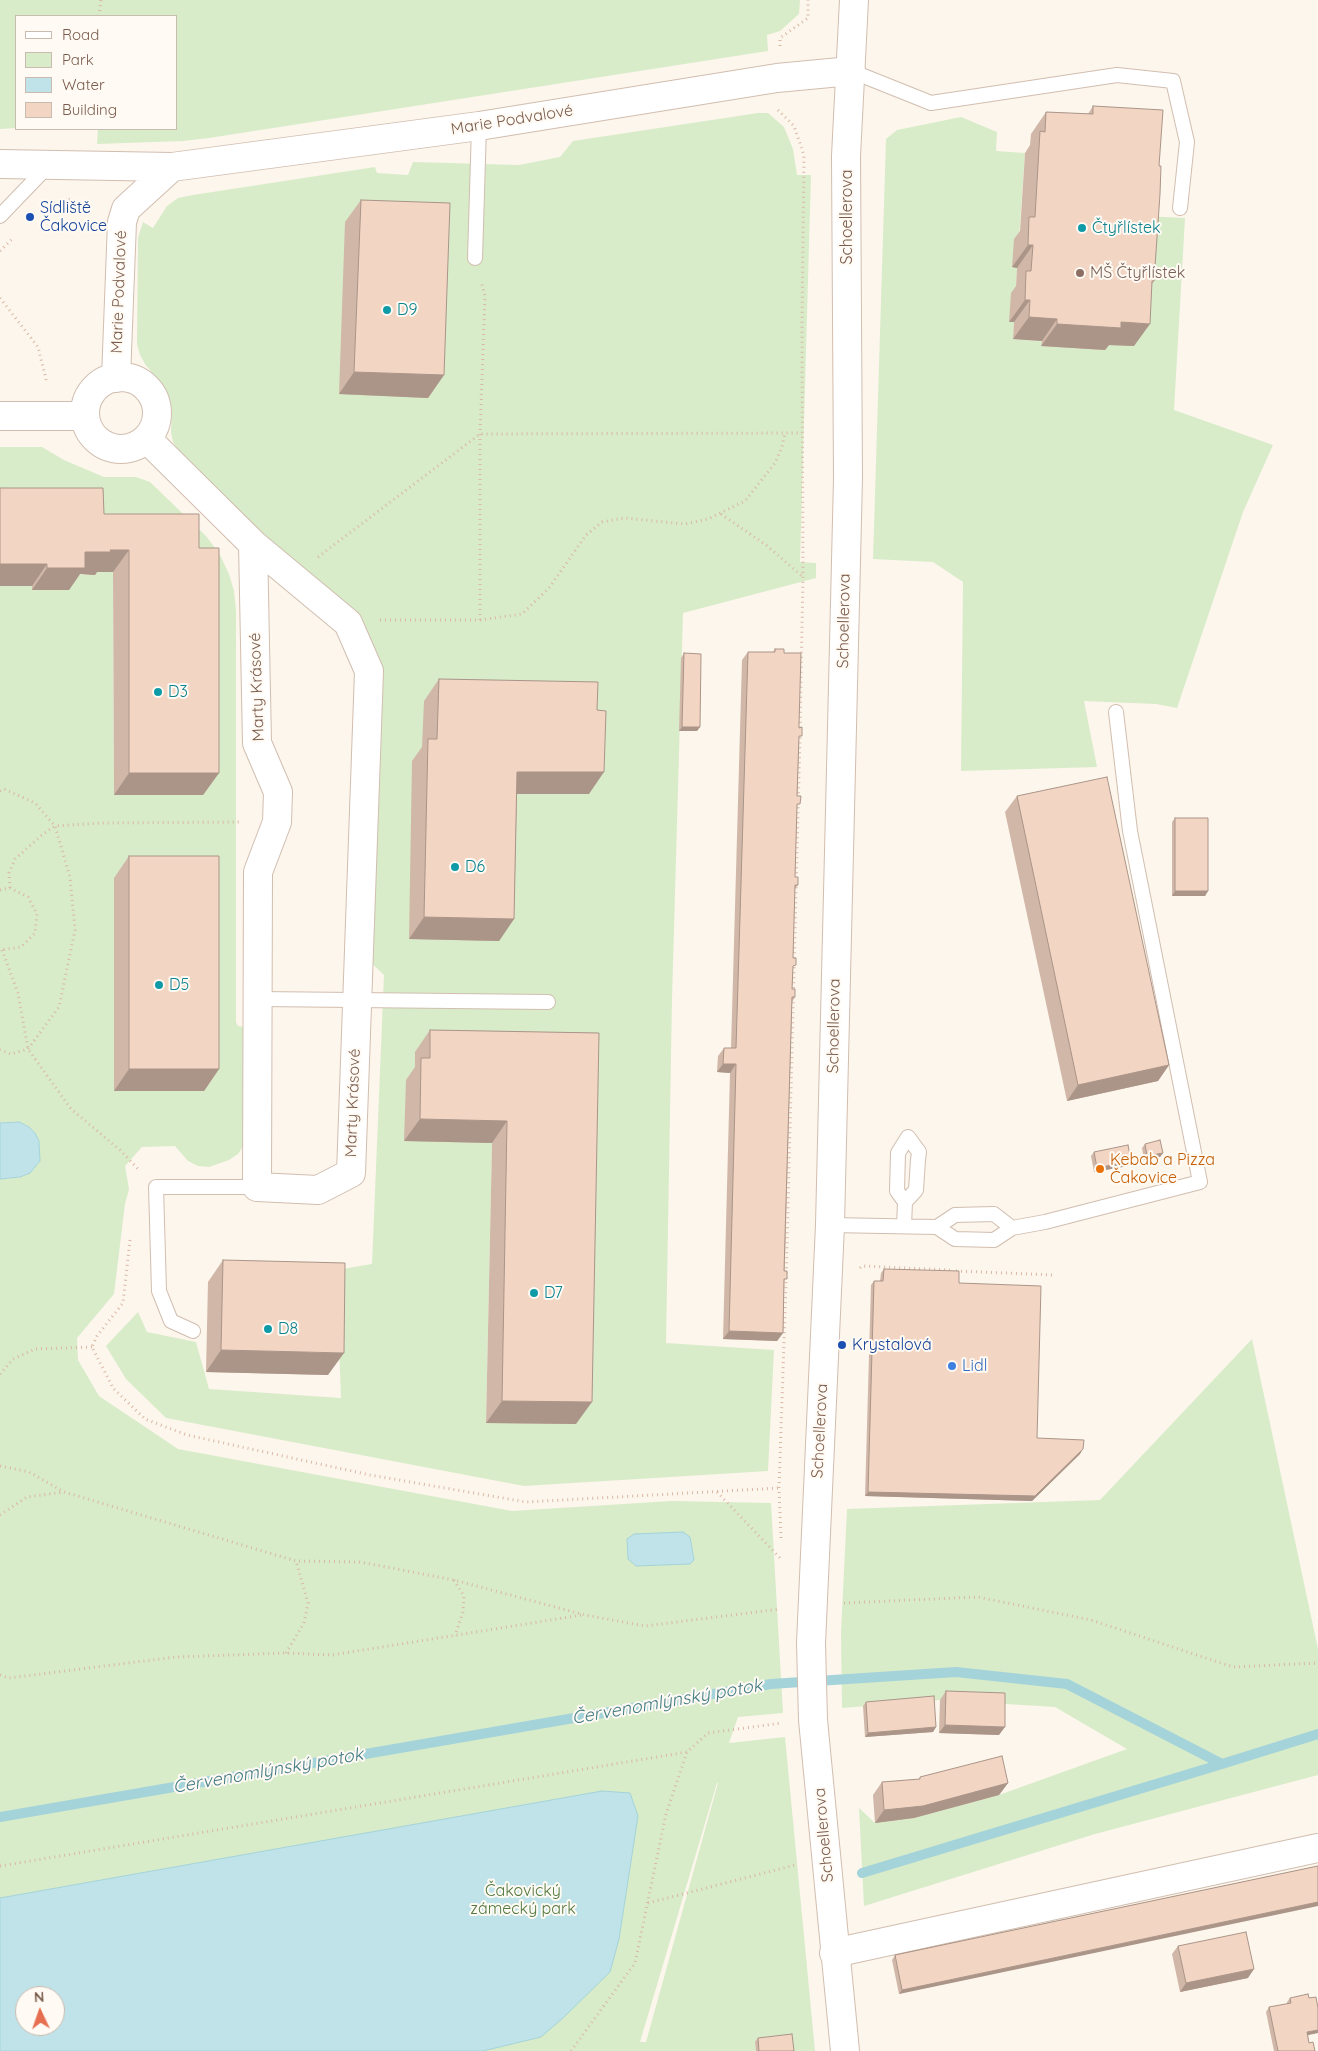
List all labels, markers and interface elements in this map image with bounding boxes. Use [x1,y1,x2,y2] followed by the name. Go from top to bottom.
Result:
[15,15,178,130] legend
[62,25,99,44] text: Road
[62,50,94,69] text: Park
[62,75,105,94] text: Water
[62,100,117,119] text: Building
[450,101,574,139] street label: Marie Podvalové
[837,170,857,264] street label: Schoellerova
[40,198,107,236] place label: Sídliště Čakovice
[24,211,36,223] marker: Sídliště Čakovice
[1092,218,1161,238] place label: Čtyřlístek
[1076,222,1088,234] marker: Čtyřlístek
[107,230,131,354] street label: Marie Podvalové
[1090,263,1185,283] place label: MŠ Čtyřlístek
[1074,267,1086,279] marker: MŠ Čtyřlístek
[397,300,417,320] place label: D9
[381,304,393,316] marker: D9
[834,573,854,669] street label: Schoellerova
[246,632,268,742] street label: Marty Krásové
[168,682,188,702] place label: D3
[152,686,164,698] marker: D3
[465,857,485,877] place label: D6
[449,861,461,873] marker: D6
[169,975,189,995] place label: D5
[824,978,844,1074] street label: Schoellerova
[153,979,165,991] marker: D5
[342,1048,364,1158] street label: Marty Krásové
[1110,1150,1215,1188] place label: Kebab a Pizza Čakovice
[1094,1163,1106,1175] marker: Kebab a Pizza Čakovice
[544,1283,563,1303] place label: D7
[528,1287,540,1299] marker: D7
[278,1319,298,1339] place label: D8
[262,1323,274,1335] marker: D8
[852,1335,932,1355] place label: Krystalová
[836,1339,848,1351] marker: Krystalová
[962,1356,987,1376] place label: Lidl
[946,1360,958,1372] marker: Lidl
[808,1383,832,1479] street label: Schoellerova
[570,1675,764,1729] water label: Červenomlýnský potok
[171,1744,365,1798] water label: Červenomlýnský potok
[810,1787,838,1883] street label: Schoellerova
[470,1881,576,1919] park label: Čakovický zámecký park
[15,1986,65,2036] north arrow
[34,1988,45,2006] text: N

